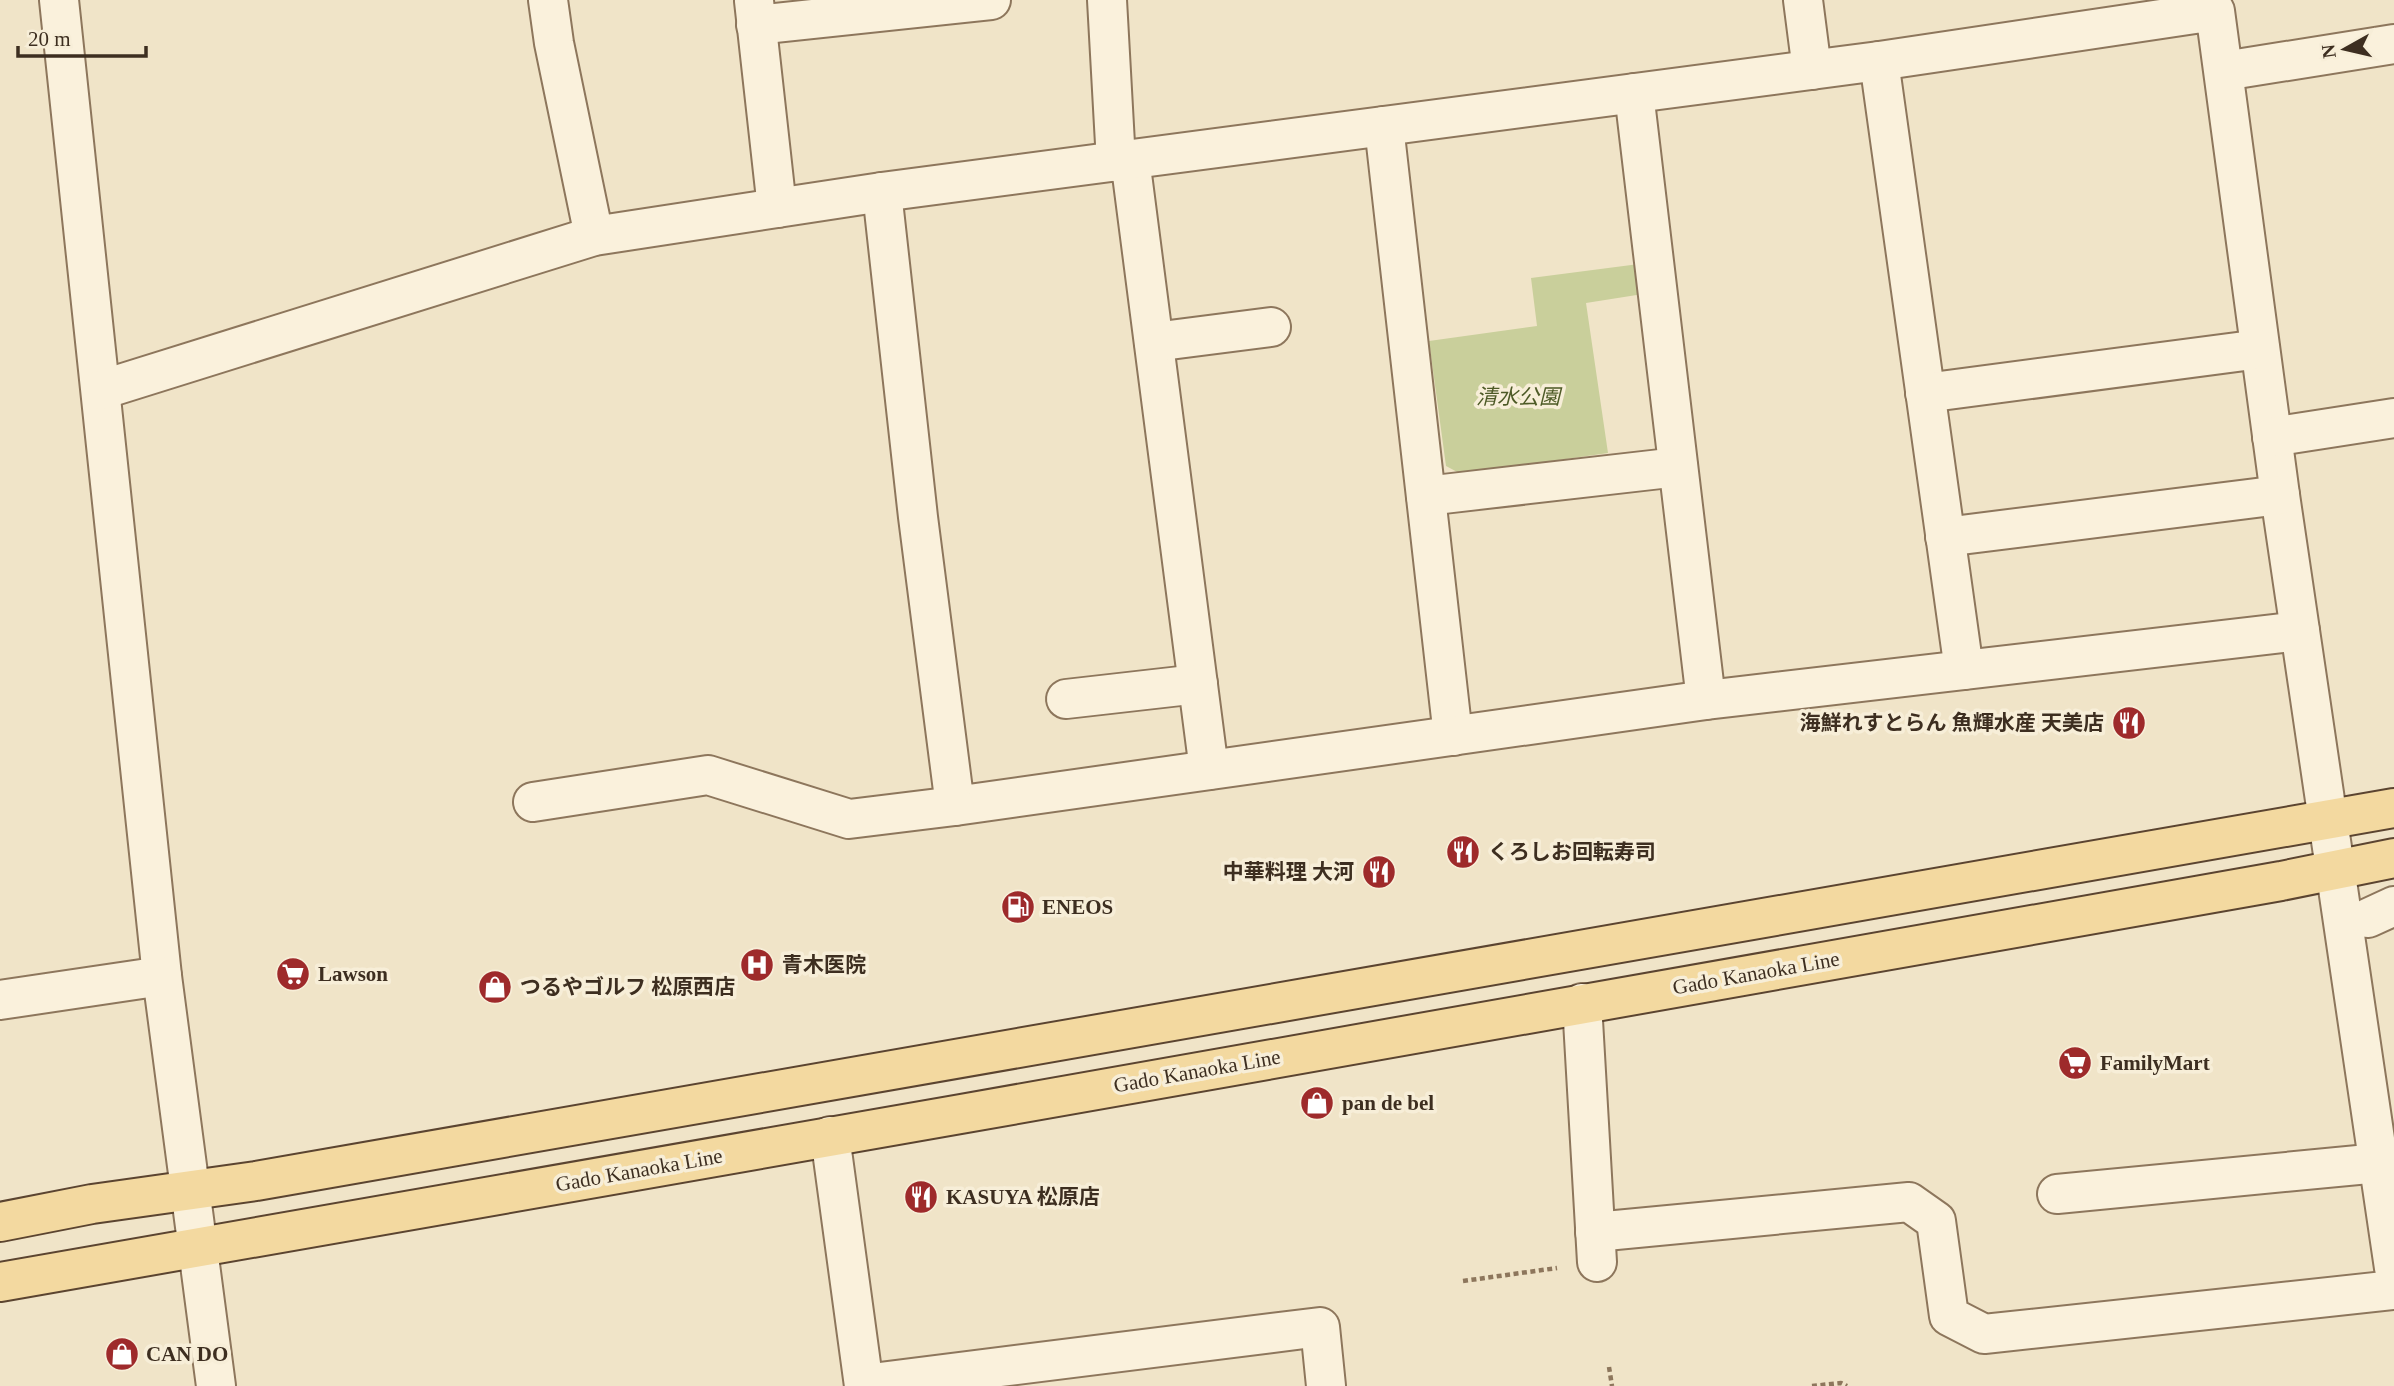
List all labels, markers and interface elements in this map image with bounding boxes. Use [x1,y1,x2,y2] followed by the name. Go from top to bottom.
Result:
[18,14,145,58] scale bar
[2310,14,2380,84] north arrow
[28,27,71,51] text: 20 m
[2317,43,2340,60] text: N
[1476,385,1563,409] park label: 清水公園
[2110,704,2148,742] restaurant icon: 海鮮れすとらん 魚輝水産 天美店
[1800,711,2104,735] place label: 海鮮れすとらん 魚輝水産 天美店
[1444,833,1482,871] restaurant icon: くろしお回転寿司
[1488,840,1656,864] place label: くろしお回転寿司
[1360,853,1398,891] restaurant icon: 中華料理 大河
[1223,860,1354,884] place label: 中華料理 大河
[999,888,1037,926] fuel station icon: ENEOS
[1042,895,1113,919] place label: ENEOS
[738,946,776,984] hospital icon: 青木医院
[1671,946,1841,1000] street label: Gado Kanaoka Line
[782,953,866,977] place label: 青木医院
[274,955,312,993] supermarket icon: Lawson
[318,962,388,986] place label: Lawson
[476,968,514,1006] shop icon: つるやゴルフ 松原西店
[520,975,735,999] place label: つるやゴルフ 松原西店
[1112,1044,1282,1098] street label: Gado Kanaoka Line
[2056,1044,2094,1082] supermarket icon: FamilyMart
[2100,1051,2210,1075] place label: FamilyMart
[1298,1084,1336,1122] shop icon: pan de bel
[1342,1091,1434,1115] place label: pan de bel
[554,1143,724,1197] street label: Gado Kanaoka Line
[902,1178,940,1216] restaurant icon: KASUYA 松原店
[946,1185,1100,1209] place label: KASUYA 松原店
[103,1335,141,1373] shop icon: CAN DO
[146,1342,228,1366] place label: CAN DO

